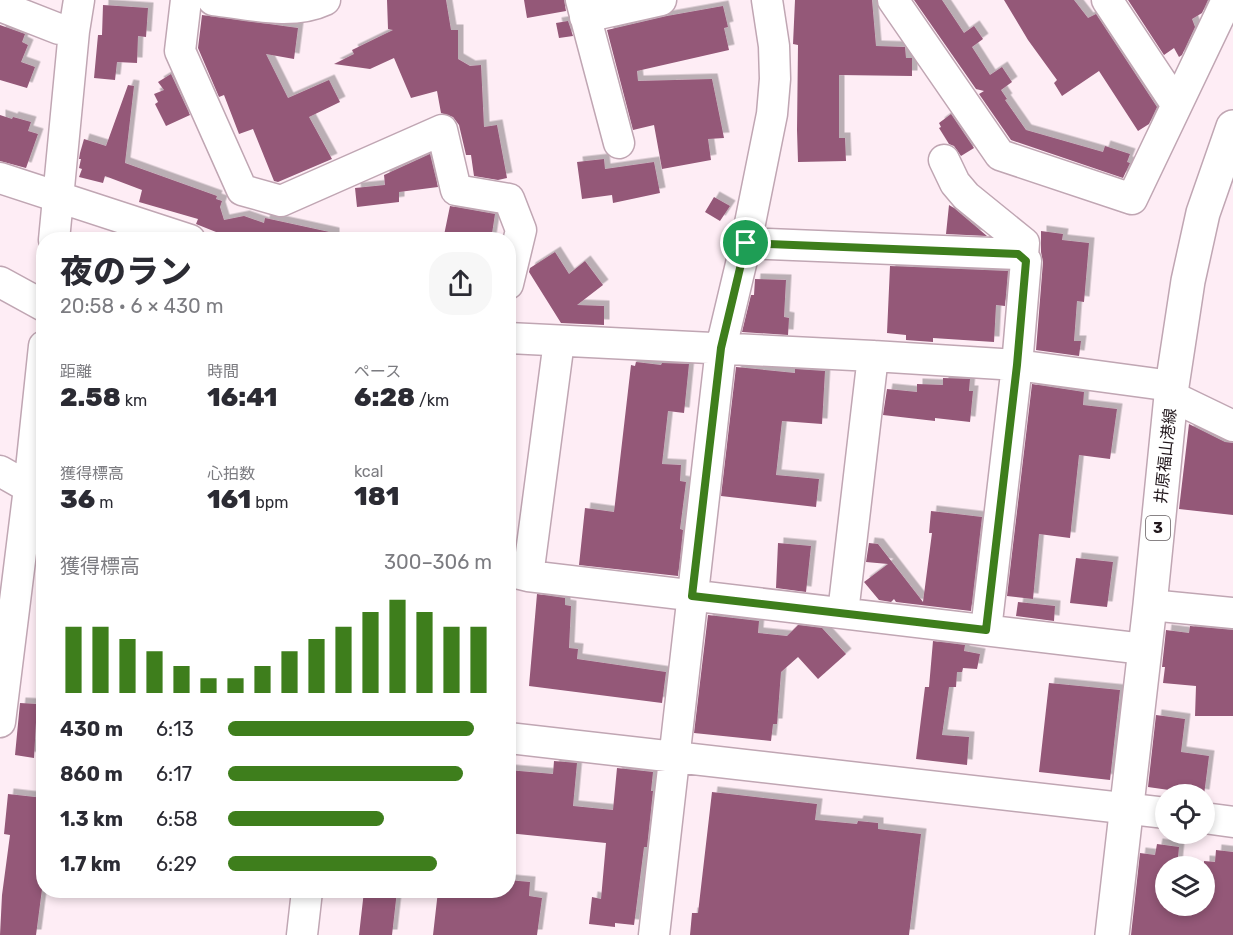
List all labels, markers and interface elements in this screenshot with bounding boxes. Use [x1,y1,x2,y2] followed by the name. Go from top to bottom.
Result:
[720,217,771,268] pin
[729,226,762,259] icon: arrive
[60,252,192,291] text: 夜のラン
[429,252,492,315] button: share
[60,294,223,318] text: 20:58 · 6 × 430 m
[60,362,92,381] text: 距離
[207,362,239,381] text: 時間
[354,362,401,381] text: ペース
[60,382,121,413] text: 2.58
[207,382,278,413] text: 16:41
[354,382,415,413] text: 6:28
[121,391,147,410] text: km
[415,391,449,410] text: /km
[1151,407,1180,505] street label: 井原福山港線
[354,462,383,481] text: kcal
[60,464,124,483] text: 獲得標高
[207,464,255,483] text: 心拍数
[354,481,399,512] text: 181
[60,484,95,515] text: 36
[207,484,251,515] text: 161
[95,493,113,512] text: m
[251,493,289,512] text: bpm
[1146,516,1170,540] road number: 3
[384,550,492,574] text: 300–306 m
[60,554,140,578] text: 獲得標高
[60,717,123,741] text: 430 m
[156,717,194,741] text: 6:13
[60,762,123,786] text: 860 m
[156,762,192,786] text: 6:17
[1155,784,1215,916] map controls
[1155,784,1215,844] button: locate
[60,807,123,831] text: 1.3 km
[156,807,198,831] text: 6:58
[60,852,121,876] text: 1.7 km
[156,852,197,876] text: 6:29
[1155,856,1215,916] button: layers

